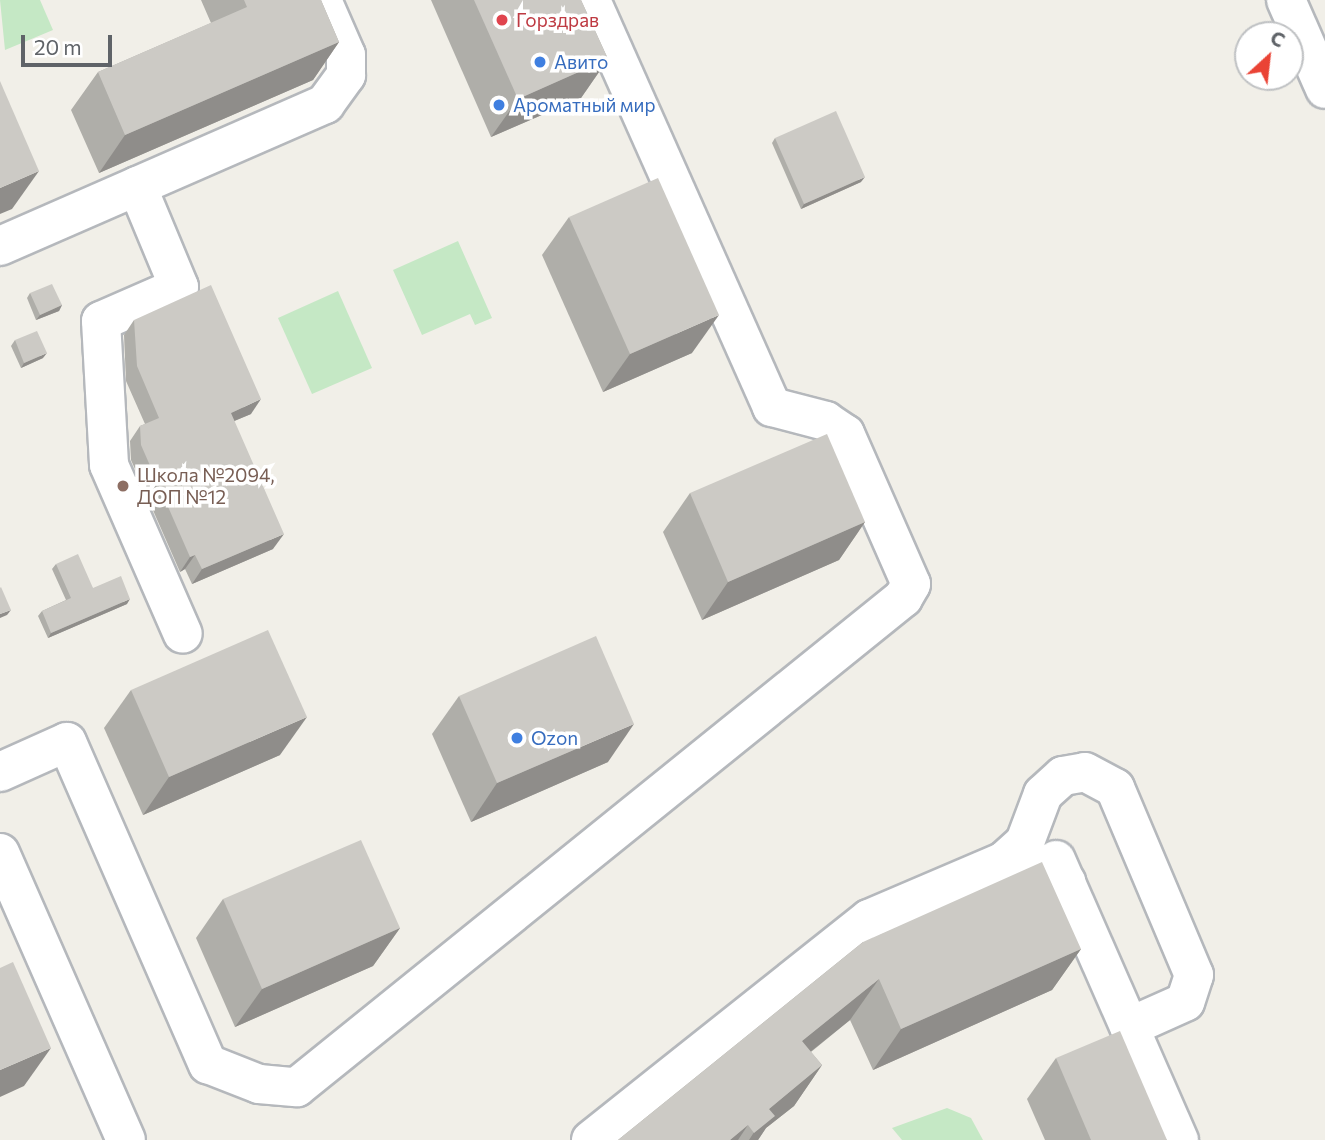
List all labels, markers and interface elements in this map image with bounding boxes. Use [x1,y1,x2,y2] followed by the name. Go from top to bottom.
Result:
[516,9,599,31] place label: Горздрав
[494,12,510,28] marker: Горздрав
[24,21,116,65] scale bar
[1234,21,1304,91] north arrow
[1267,25,1289,52] text: С
[34,34,82,59] text: 20 m
[554,51,608,73] place label: Авито
[532,54,548,70] marker: Авито
[513,94,655,116] place label: Ароматный мир
[491,97,507,113] marker: Ароматный мир
[137,464,275,508] place label: Школа №2094, ДОП №12
[115,478,131,494] marker: Школа №2094, ДОП №12
[531,727,578,749] place label: Ozon
[509,730,525,746] marker: Ozon

